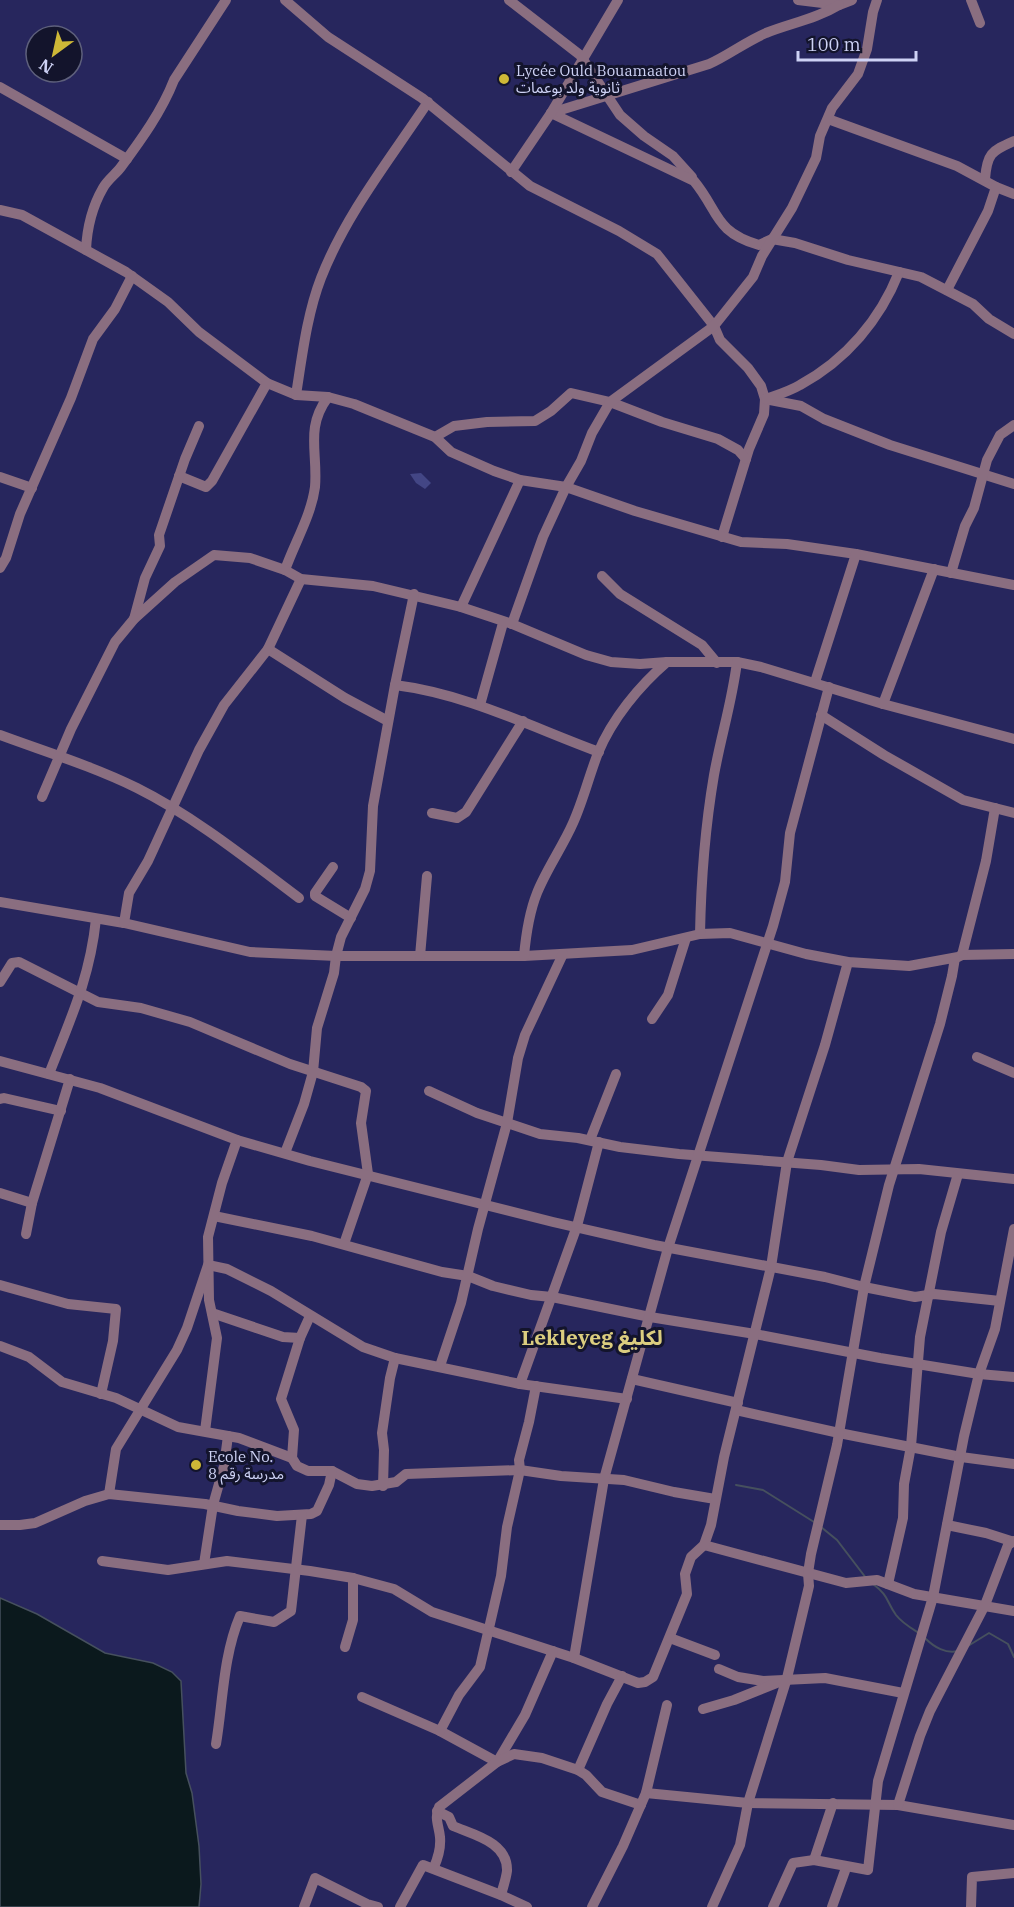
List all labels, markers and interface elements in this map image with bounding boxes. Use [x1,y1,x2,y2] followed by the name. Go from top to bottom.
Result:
[24,24,84,84] north arrow
[798,24,916,62] scale bar
[807,33,861,56] text: 100 m
[35,55,57,78] text: N
[516,61,686,97] place label: Lycée Ould Bouamaatou ثانوية ولد بوعمات
[497,72,511,86] marker: Lycée Ould Bouamaatou ثانوية ولد بوعمات
[521,1323,663,1353] district label: Lekleyeg لكليغ
[208,1447,284,1485] place label: Ecole No. 8 مدرسة رقم
[189,1458,203,1472] marker: Ecole No. 8 مدرسة رقم

